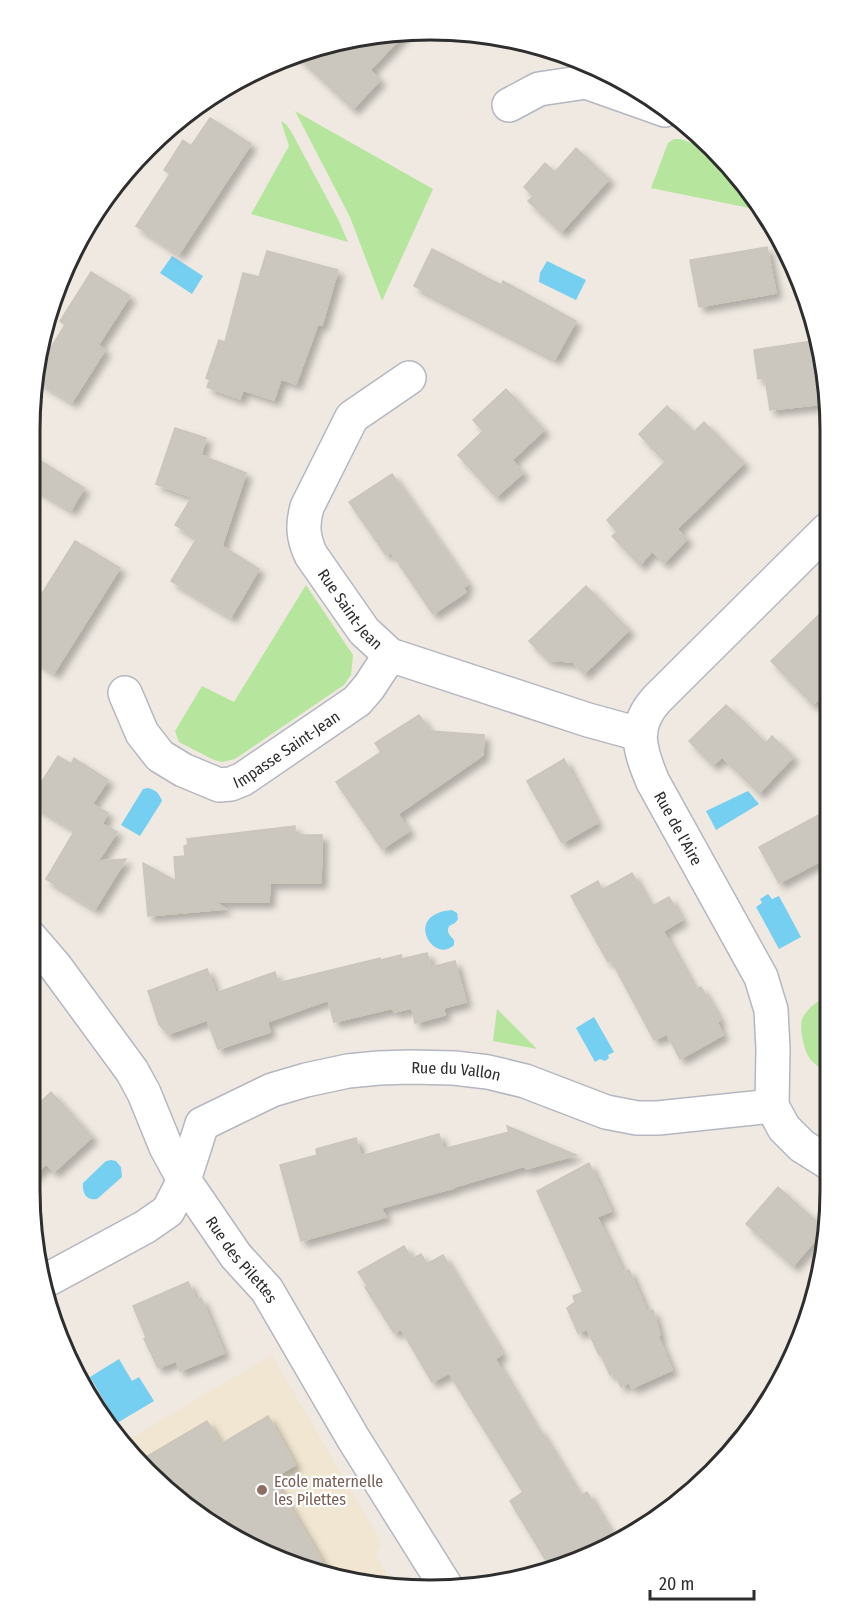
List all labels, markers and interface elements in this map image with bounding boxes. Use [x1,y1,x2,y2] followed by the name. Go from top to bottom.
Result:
[314,565,386,653] street label: Rue Saint-Jean
[230,707,343,792] street label: Impasse Saint-Jean
[650,788,706,869] street label: Rue de l'Aire
[411,1058,503,1085] street label: Rue du Vallon
[202,1213,281,1307] street label: Rue des Pilettes
[274,1472,383,1509] place label: Ecole maternelle les Pilettes
[255,1483,269,1497] marker: Ecole maternelle les Pilettes
[650,1563,754,1601] scale bar
[659,1573,694,1595] text: 20 m

